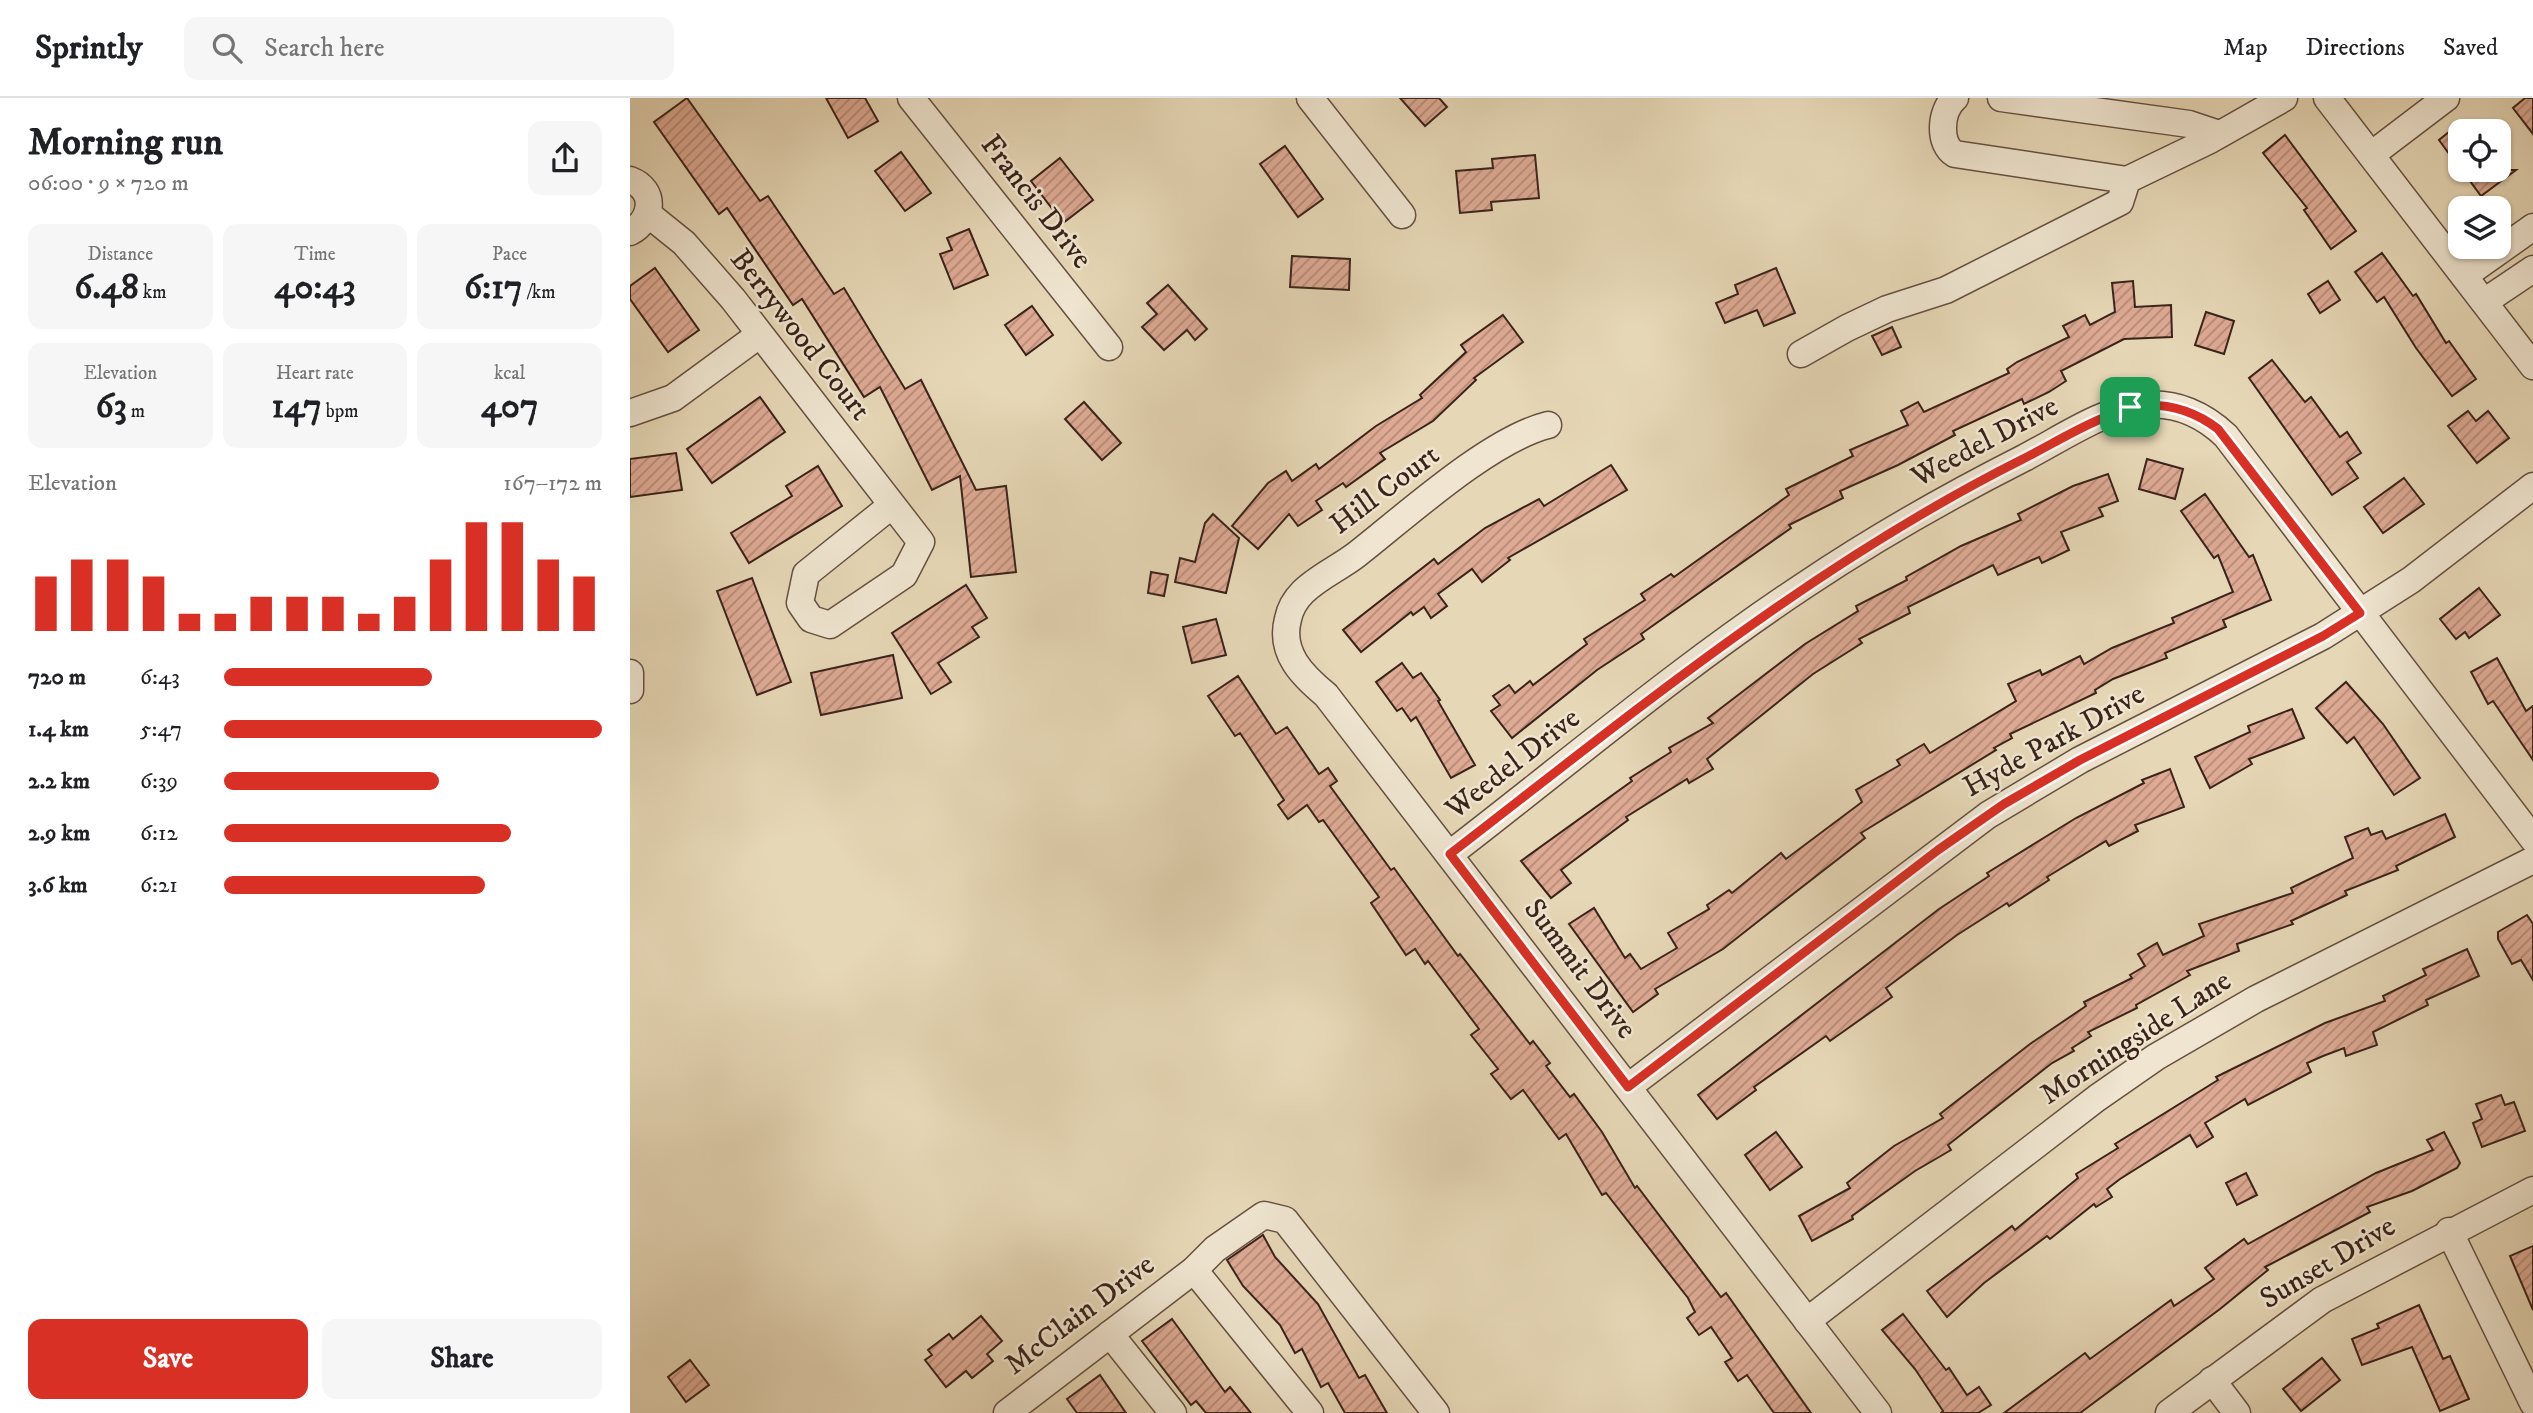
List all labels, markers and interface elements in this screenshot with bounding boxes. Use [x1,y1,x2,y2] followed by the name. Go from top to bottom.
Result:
[184,17,674,80] search box
[35,28,142,69] text: Sprintly
[208,29,246,67] icon: search
[264,32,385,65] text: Search here
[2223,33,2268,63] text: Map
[2306,33,2405,63] text: Directions
[2443,33,2498,63] text: Saved
[28,119,223,167] text: Morning run
[2448,119,2511,259] map controls
[2448,119,2511,182] button: locate
[528,121,602,195] button: share
[972,127,1100,277] street label: Francis Drive
[28,169,189,198] text: 06:00 · 9 × 720 m
[2448,196,2511,259] button: layers
[722,242,878,428] street label: Berrywood Court
[88,243,153,266] text: Distance
[294,243,336,266] text: Time
[492,243,527,266] text: Pace
[74,266,139,310] text: 6.48
[274,266,356,310] text: 40:43
[464,266,523,310] text: 6:17
[139,281,166,304] text: km
[523,281,555,304] text: /km
[84,362,157,385] text: Elevation
[276,362,354,385] text: Heart rate
[494,362,525,385] text: kcal
[2100,377,2160,437] pin
[96,385,127,429] text: 63
[271,385,322,429] text: 147
[481,385,538,429] text: 407
[1905,388,2065,496] street label: Weedel Drive
[2111,388,2149,426] icon: arrive
[127,400,145,423] text: m
[322,400,359,423] text: bpm
[1323,437,1447,543] street label: Hill Court
[28,469,117,498] text: Elevation
[503,469,602,498] text: 167–172 m
[28,663,86,692] text: 720 m
[140,663,180,692] text: 6:43
[1957,676,2151,806] street label: Hyde Park Drive
[1438,700,1588,829] street label: Weedel Drive
[28,715,89,744] text: 1.4 km
[140,715,182,744] text: 5:47
[28,767,90,796] text: 2.2 km
[140,767,178,796] text: 6:39
[28,819,90,848] text: 2.9 km
[140,819,178,848] text: 6:12
[28,871,88,900] text: 3.6 km
[140,871,178,900] text: 6:21
[1515,892,1645,1046] street label: Summit Drive
[2034,963,2238,1113] street label: Morningside Lane
[2254,1208,2402,1318] street label: Sunset Drive
[998,1247,1162,1383] street label: McClain Drive
[28,1319,308,1399] button: Save
[322,1319,602,1399] button: Share

